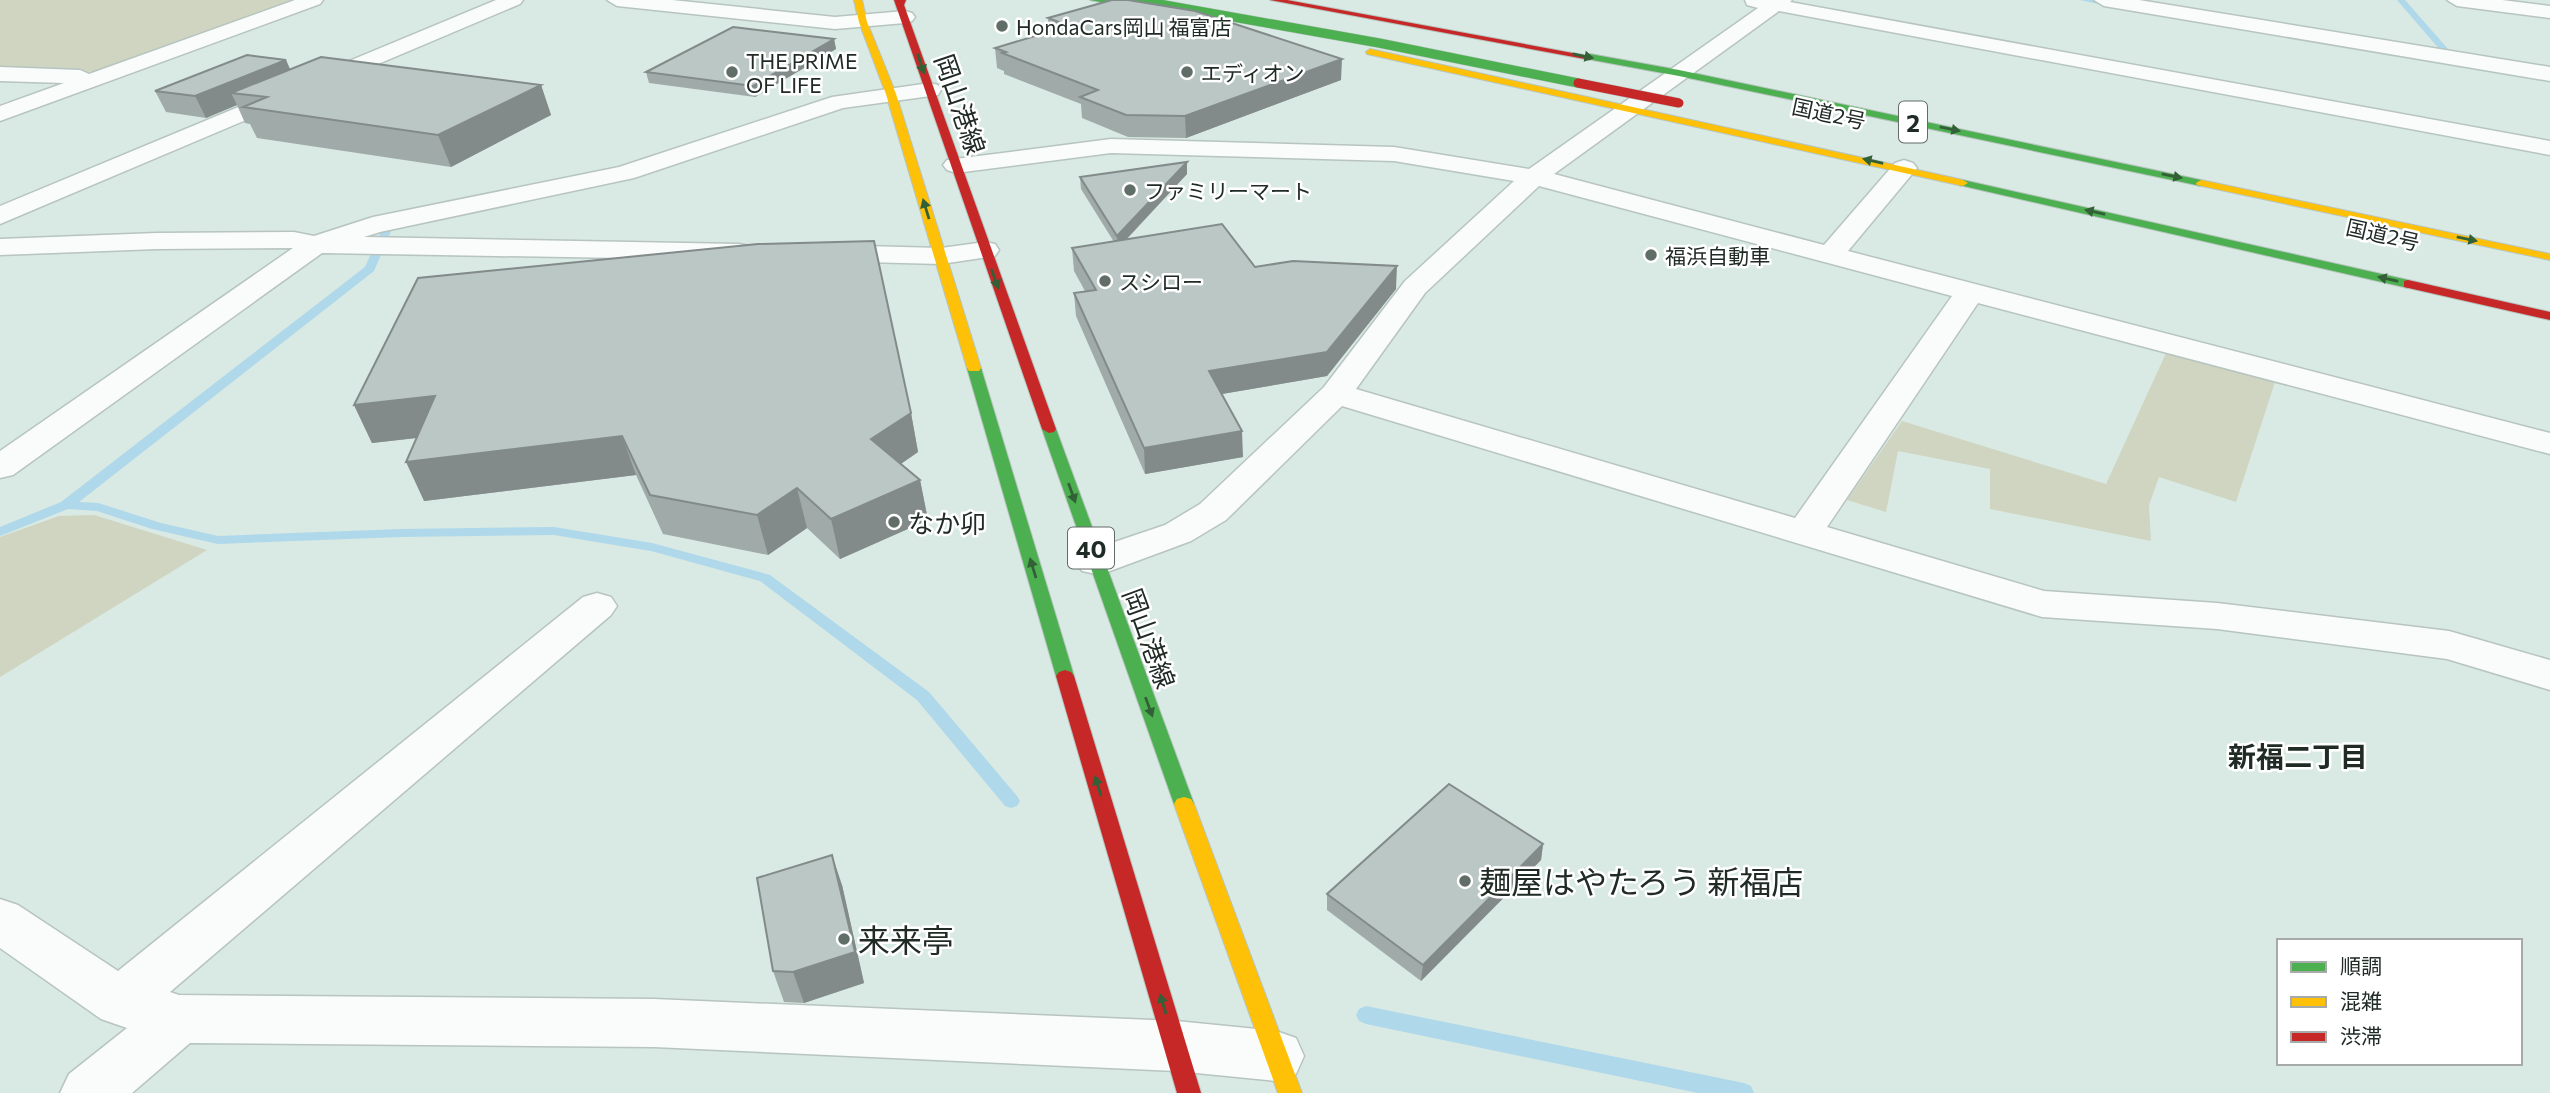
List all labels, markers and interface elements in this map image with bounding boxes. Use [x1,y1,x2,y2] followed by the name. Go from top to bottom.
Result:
[1016,14,1231,39] place label: HondaCars岡山 福富店
[994,18,1010,34] marker: HondaCars岡山 福富店
[746,48,857,97] place label: THE PRIME OF LIFE
[929,50,993,158] street label: 岡山港線
[1572,50,1594,61] one-way arrow
[916,54,927,75] one-way arrow
[1201,60,1305,85] place label: エディオン
[724,64,740,80] marker: THE PRIME OF LIFE
[1179,64,1195,80] marker: エディオン
[1790,93,1868,133] street label: 国道2号
[1899,101,1927,142] road number: 2
[1939,124,1961,135] one-way arrow
[1862,156,1884,167] one-way arrow
[2161,171,2183,182] one-way arrow
[1144,178,1312,203] place label: ファミリーマート
[1122,182,1138,198] marker: ファミリーマート
[921,198,931,219] one-way arrow
[2084,206,2106,217] one-way arrow
[2344,213,2422,255] street label: 国道2号
[2456,234,2478,245] one-way arrow
[1665,243,1770,268] place label: 福浜自動車
[1643,247,1659,263] marker: 福浜自動車
[990,269,1001,290] one-way arrow
[1119,269,1203,294] place label: スシロー
[1097,273,1113,289] marker: スシロー
[2377,274,2399,285] one-way arrow
[1066,483,1077,504] one-way arrow
[908,507,986,538] place label: なか卯
[886,514,902,530] marker: なか卯
[1068,528,1114,568] road number: 40
[1028,557,1038,578] one-way arrow
[1118,584,1182,692] street label: 岡山港線
[1144,697,1155,718] one-way arrow
[2228,739,2368,773] district label: 新福二丁目
[1093,775,1103,796] one-way arrow
[1479,861,1803,901] place label: 麺屋はやたろう 新福店
[1457,873,1473,889] marker: 麺屋はやたろう 新福店
[858,919,954,959] place label: 来来亭
[836,931,852,947] marker: 来来亭
[2277,939,2522,1065] legend
[2340,953,2382,978] text: 順調
[2340,988,2382,1013] text: 混雑
[1158,993,1168,1014] one-way arrow
[2340,1023,2382,1048] text: 渋滞

